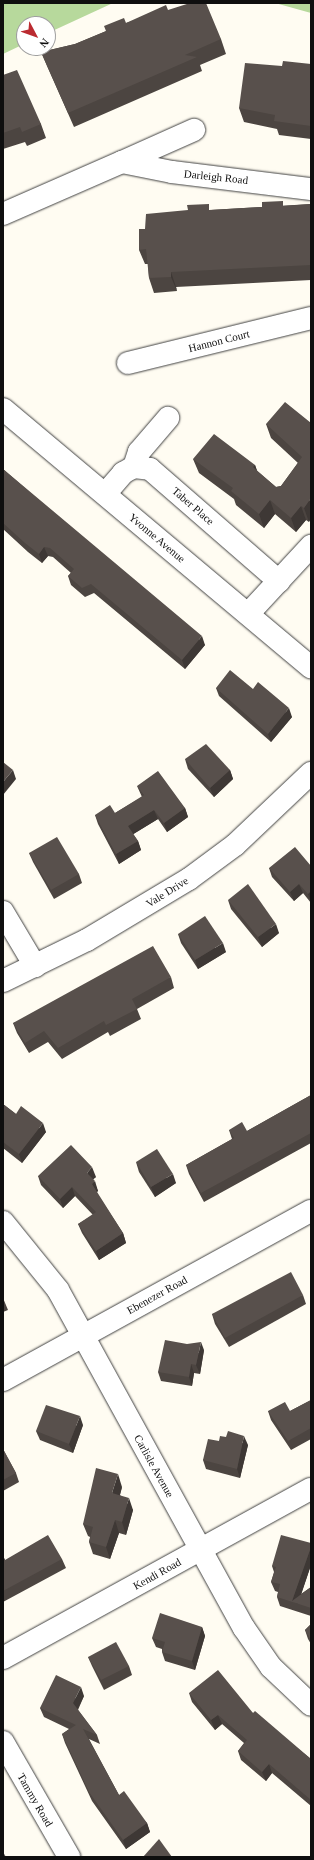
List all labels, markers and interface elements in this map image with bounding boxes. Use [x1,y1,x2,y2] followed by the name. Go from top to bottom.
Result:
[16,16,56,56] north arrow
[37,36,51,50] text: N
[183,167,249,187] street label: Darleigh Road
[187,327,251,355] street label: Hannon Court
[169,484,217,528] street label: Taber Place
[126,510,188,566] street label: Yvonne Avenue
[143,874,191,910] street label: Vale Drive
[125,1273,189,1317] street label: Ebenezer Road
[131,1432,177,1500] street label: Carlisle Avenue
[131,1555,183,1593] street label: Kendi Road
[14,1771,56,1829] street label: Tammy Road

